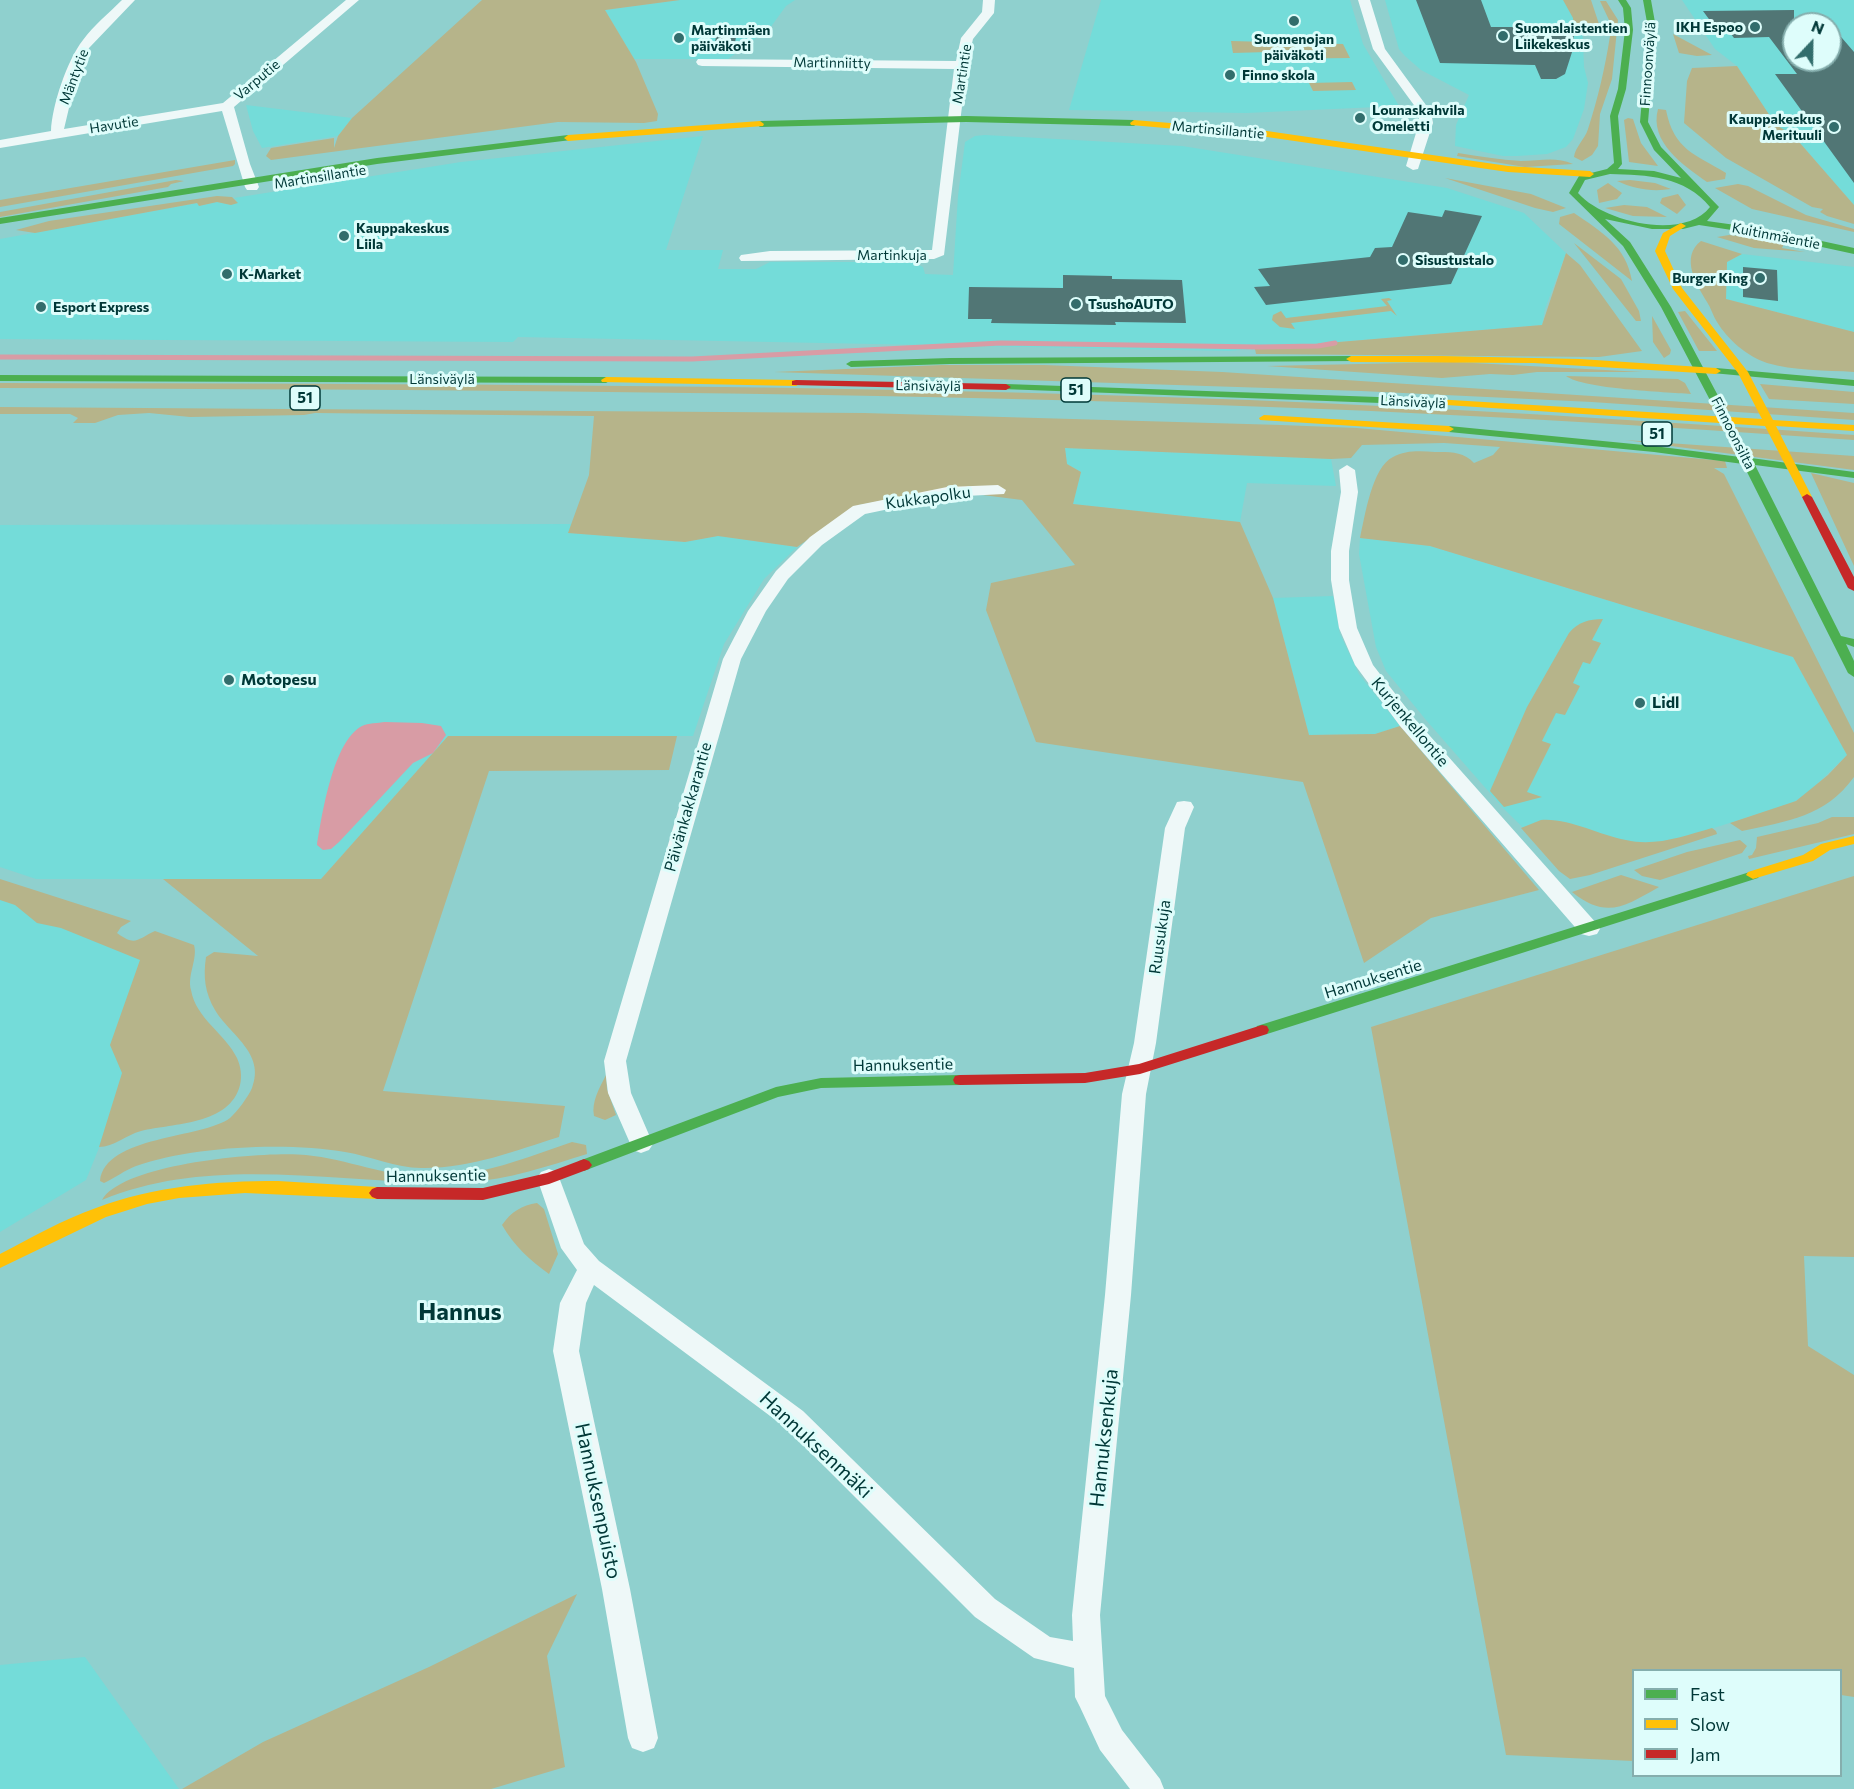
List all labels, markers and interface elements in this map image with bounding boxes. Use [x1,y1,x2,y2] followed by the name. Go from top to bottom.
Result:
[1782,12,1842,72] north arrow
[1287,14,1301,28] marker: Suomenojan päiväkoti
[1809,16,1827,38] text: N
[1676,19,1743,35] place label: IKH Espoo
[1515,20,1627,52] place label: Suomalaistentien Liikekeskus
[1748,20,1762,34] marker: IKH Espoo
[1637,21,1659,107] street label: Finnoonväylä
[691,22,770,54] place label: Martinmäen päiväkoti
[1496,29,1510,43] marker: Suomalaistentien Liikekeskus
[672,31,686,45] marker: Martinmäen päiväkoti
[1254,31,1334,63] place label: Suomenojan päiväkoti
[949,43,975,105] street label: Martintie
[56,47,92,107] street label: Mäntytie
[793,54,871,72] street label: Martinniitty
[231,56,283,104] street label: Varputie
[1242,67,1315,83] place label: Finno skola
[1223,68,1237,82] marker: Finno skola
[1372,102,1465,134] place label: Lounaskahvila Omeletti
[1353,111,1367,125] marker: Lounaskahvila Omeletti
[1729,111,1822,144] place label: Kauppakeskus Merituuli
[88,113,140,137] street label: Havutie
[1171,118,1265,142] street label: Martinsillantie
[1827,120,1841,134] marker: Kauppakeskus Merituuli
[273,161,367,193] street label: Martinsillantie
[1730,219,1822,253] street label: Kuitinmäentie
[356,220,449,252] place label: Kauppakeskus Liila
[337,229,351,243] marker: Kauppakeskus Liila
[857,247,927,263] street label: Martinkuja
[1415,252,1494,268] place label: Sisustustalo
[1396,253,1410,267] marker: Sisustustalo
[239,266,301,282] place label: K-Market
[220,267,234,281] marker: K-Market
[1672,270,1748,286] place label: Burger King
[1753,271,1767,285] marker: Burger King
[1088,296,1174,312] place label: TsushoAUTO
[1069,297,1083,311] marker: TsushoAUTO
[53,299,149,315] place label: Esport Express
[34,300,48,314] marker: Esport Express
[409,371,475,387] street label: Länsiväylä
[895,377,961,395] street label: Länsiväylä
[1061,378,1091,402] road number: 51
[290,386,320,410] road number: 51
[1380,392,1446,412] street label: Länsiväylä
[1708,394,1758,472] street label: Finnoonsilta
[1642,422,1672,446] road number: 51
[884,483,972,513] street label: Kukkapolku
[241,670,317,690] place label: Motopesu
[222,673,236,687] marker: Motopesu
[1367,674,1453,770] street label: Kurjenkellontie
[1652,693,1679,713] place label: Lidl
[1633,696,1647,710] marker: Lidl
[660,740,716,874] street label: Päivänkakkarantie
[1145,899,1175,975] street label: Ruusukuja
[1322,955,1424,1003] street label: Hannuksentie
[853,1055,953,1075] street label: Hannuksentie
[386,1166,486,1186] street label: Hannuksentie
[418,1298,502,1326] district label: Hannus
[1085,1368,1123,1508] street label: Hannuksenkuja
[755,1387,877,1503] street label: Hannuksenmäki
[570,1421,626,1581] street label: Hannuksenpuisto
[1632,1669,1842,1777] legend
[1690,1683,1725,1705] text: Fast
[1690,1713,1730,1735] text: Slow
[1690,1743,1720,1765] text: Jam

